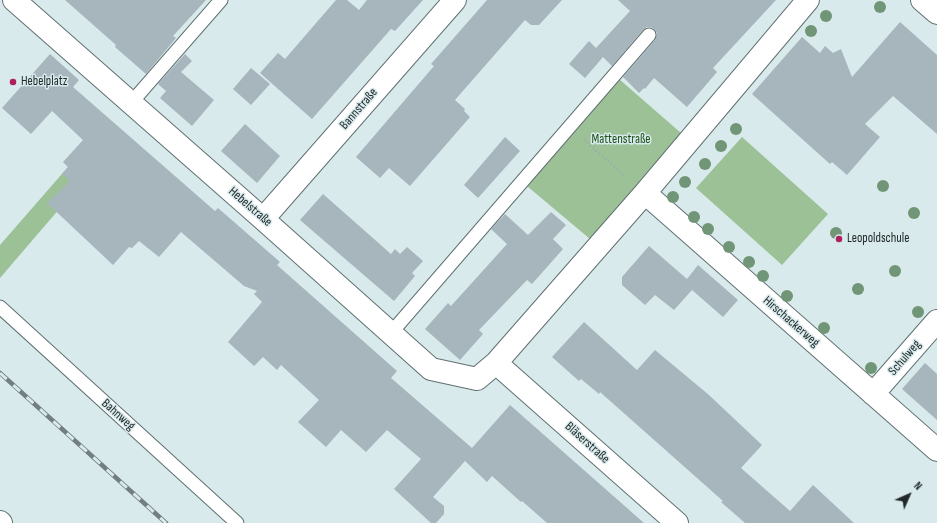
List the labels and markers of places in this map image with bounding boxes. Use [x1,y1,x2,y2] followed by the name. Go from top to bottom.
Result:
[21,74,67,90] place label: Hebelplatz
[8,77,18,87] marker: Hebelplatz
[847,231,909,247] place label: Leopoldschule
[834,234,844,244] marker: Leopoldschule

